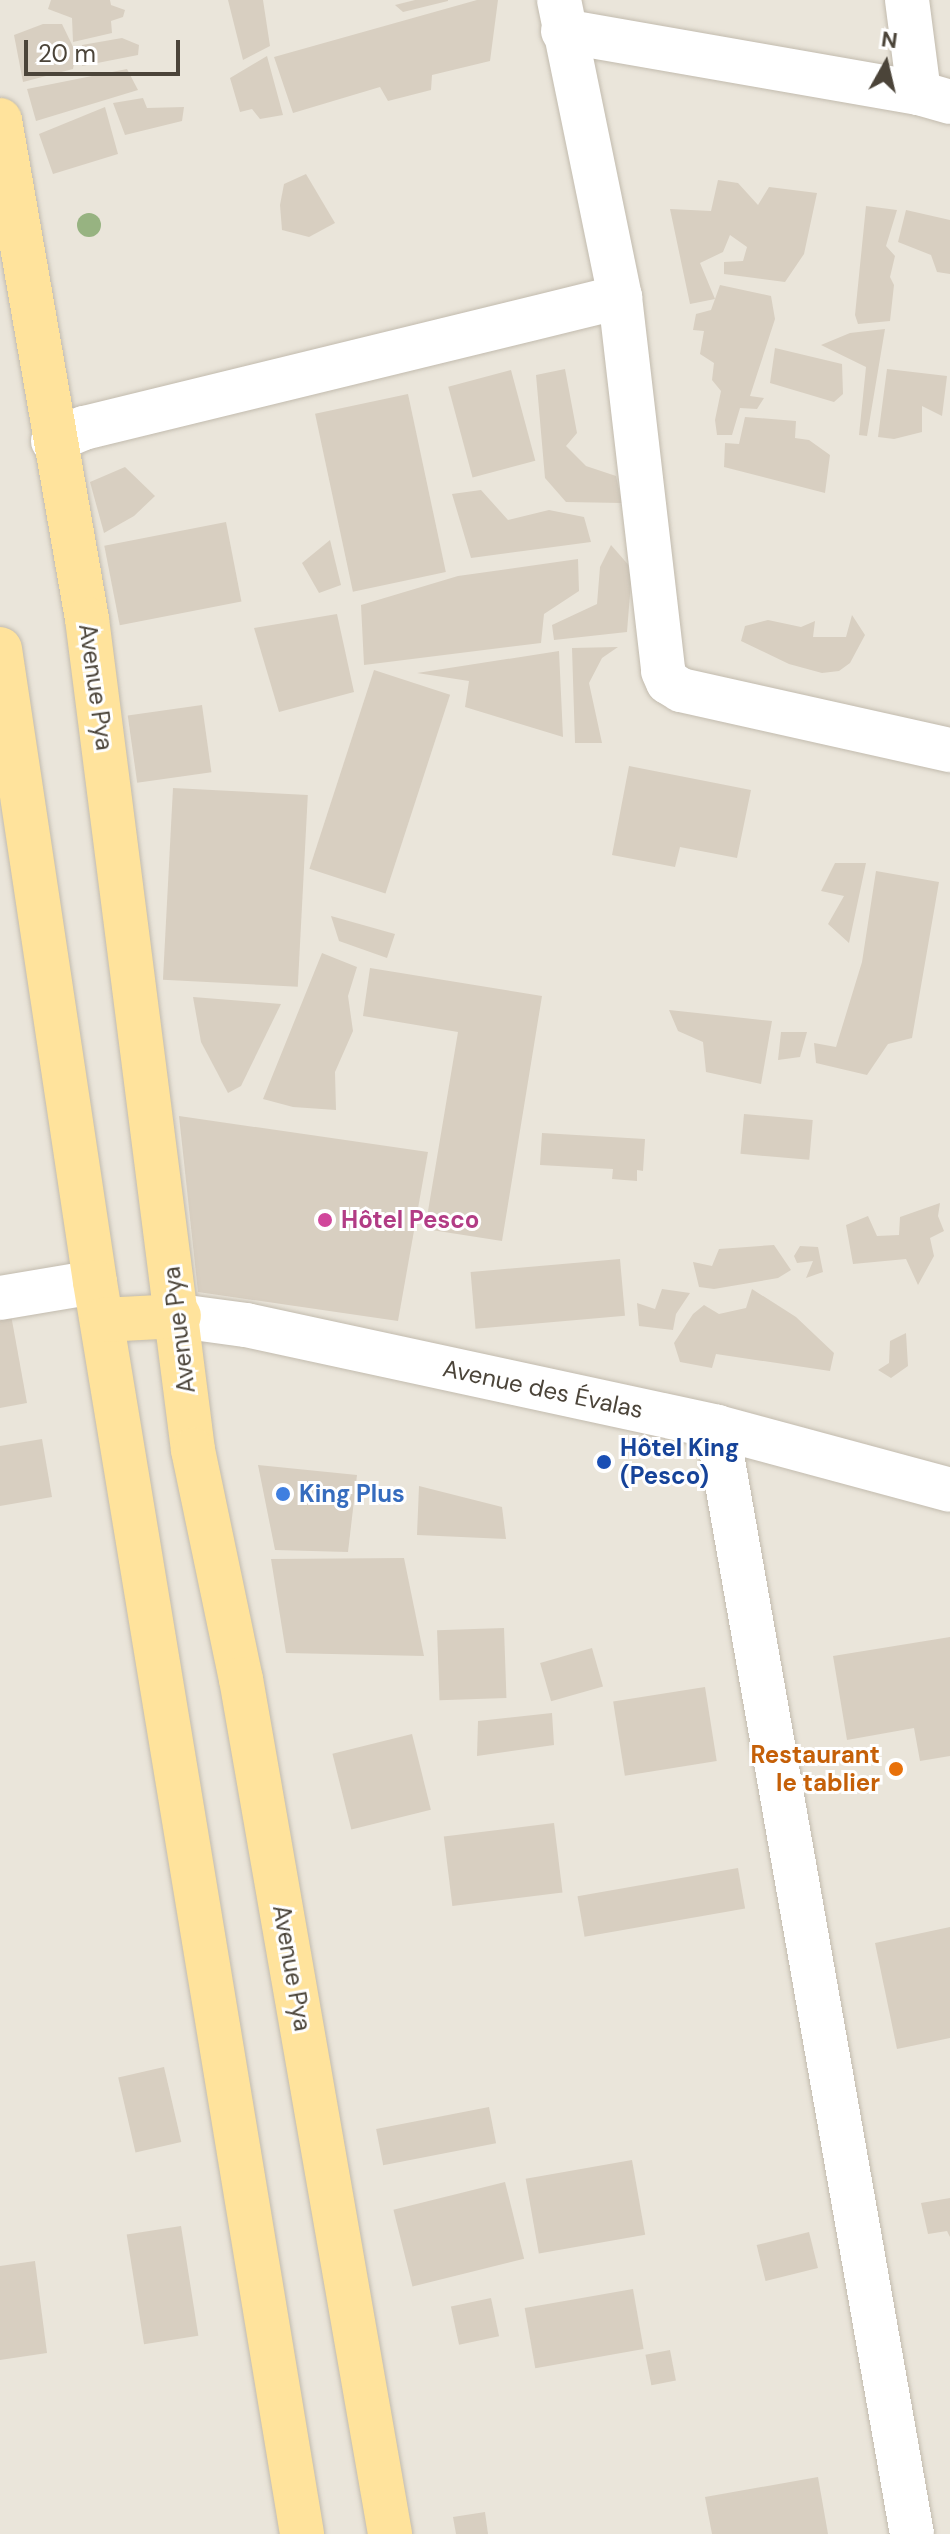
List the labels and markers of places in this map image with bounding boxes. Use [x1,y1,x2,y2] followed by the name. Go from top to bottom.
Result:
[341,1206,479,1234] place label: Hôtel Pesco
[316,1211,334,1229] marker: Hôtel Pesco
[620,1434,739,1490] place label: Hôtel King (Pesco)
[595,1453,613,1471] marker: Hôtel King (Pesco)
[299,1480,405,1508] place label: King Plus
[274,1485,292,1503] marker: King Plus
[750,1741,880,1797] place label: Restaurant le tablier
[887,1760,905,1778] marker: Restaurant le tablier

